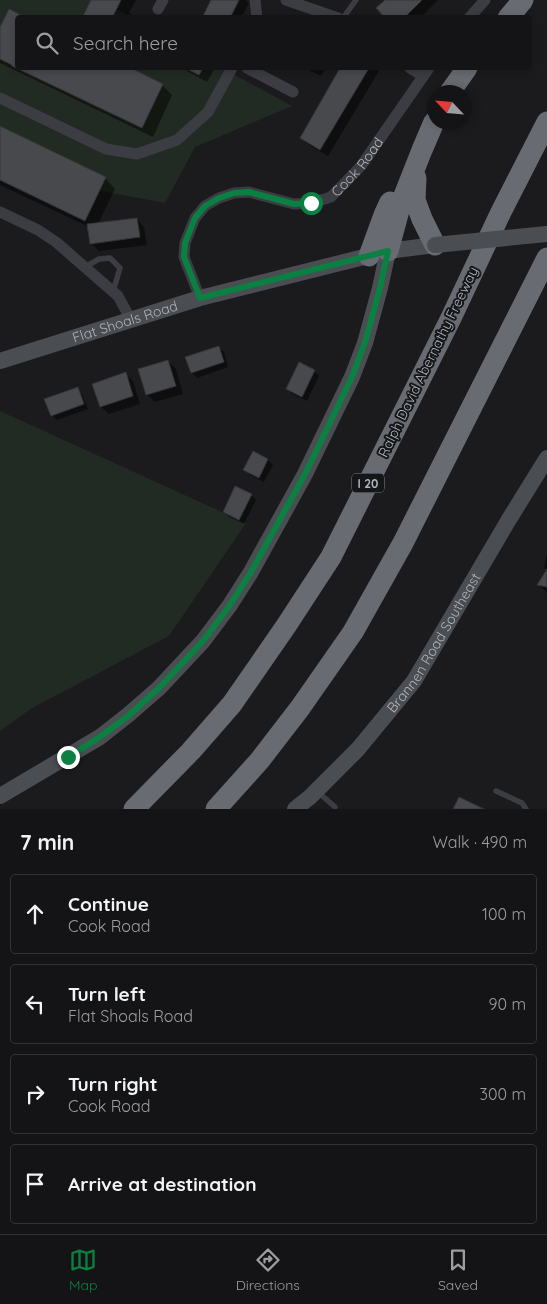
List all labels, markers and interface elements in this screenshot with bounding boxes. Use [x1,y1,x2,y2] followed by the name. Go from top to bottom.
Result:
[15,15,532,70] search box
[33,29,61,57] icon: search
[73,31,178,55] text: Search here
[427,85,472,130] north arrow
[327,134,387,200] street label: Cook Road
[300,192,323,215] route start
[374,264,482,460] street label: Ralph David Abernathy Freeway
[70,297,180,347] street label: Flat Shoals Road
[352,473,384,492] road number: I 20
[383,569,485,716] street label: Brannen Road Southeast
[57,746,80,769] route end
[20,829,74,855] text: 7 min
[432,832,527,852] text: Walk · 490 m
[68,892,149,916] text: Continue
[21,900,49,928] icon: ahead
[482,904,526,924] text: 100 m
[68,916,150,936] text: Cook Road
[68,982,146,1006] text: Turn left
[21,990,49,1018] icon: left
[489,994,526,1014] text: 90 m
[68,1006,193,1026] text: Flat Shoals Road
[68,1072,157,1096] text: Turn right
[21,1080,49,1108] icon: right
[480,1084,526,1104] text: 300 m
[68,1096,150,1116] text: Cook Road
[21,1170,49,1198] icon: arrive
[68,1172,257,1196] text: Arrive at destination
[69,1246,98,1294] tab: Map
[236,1246,300,1294] tab: Directions
[438,1246,478,1294] tab: Saved

